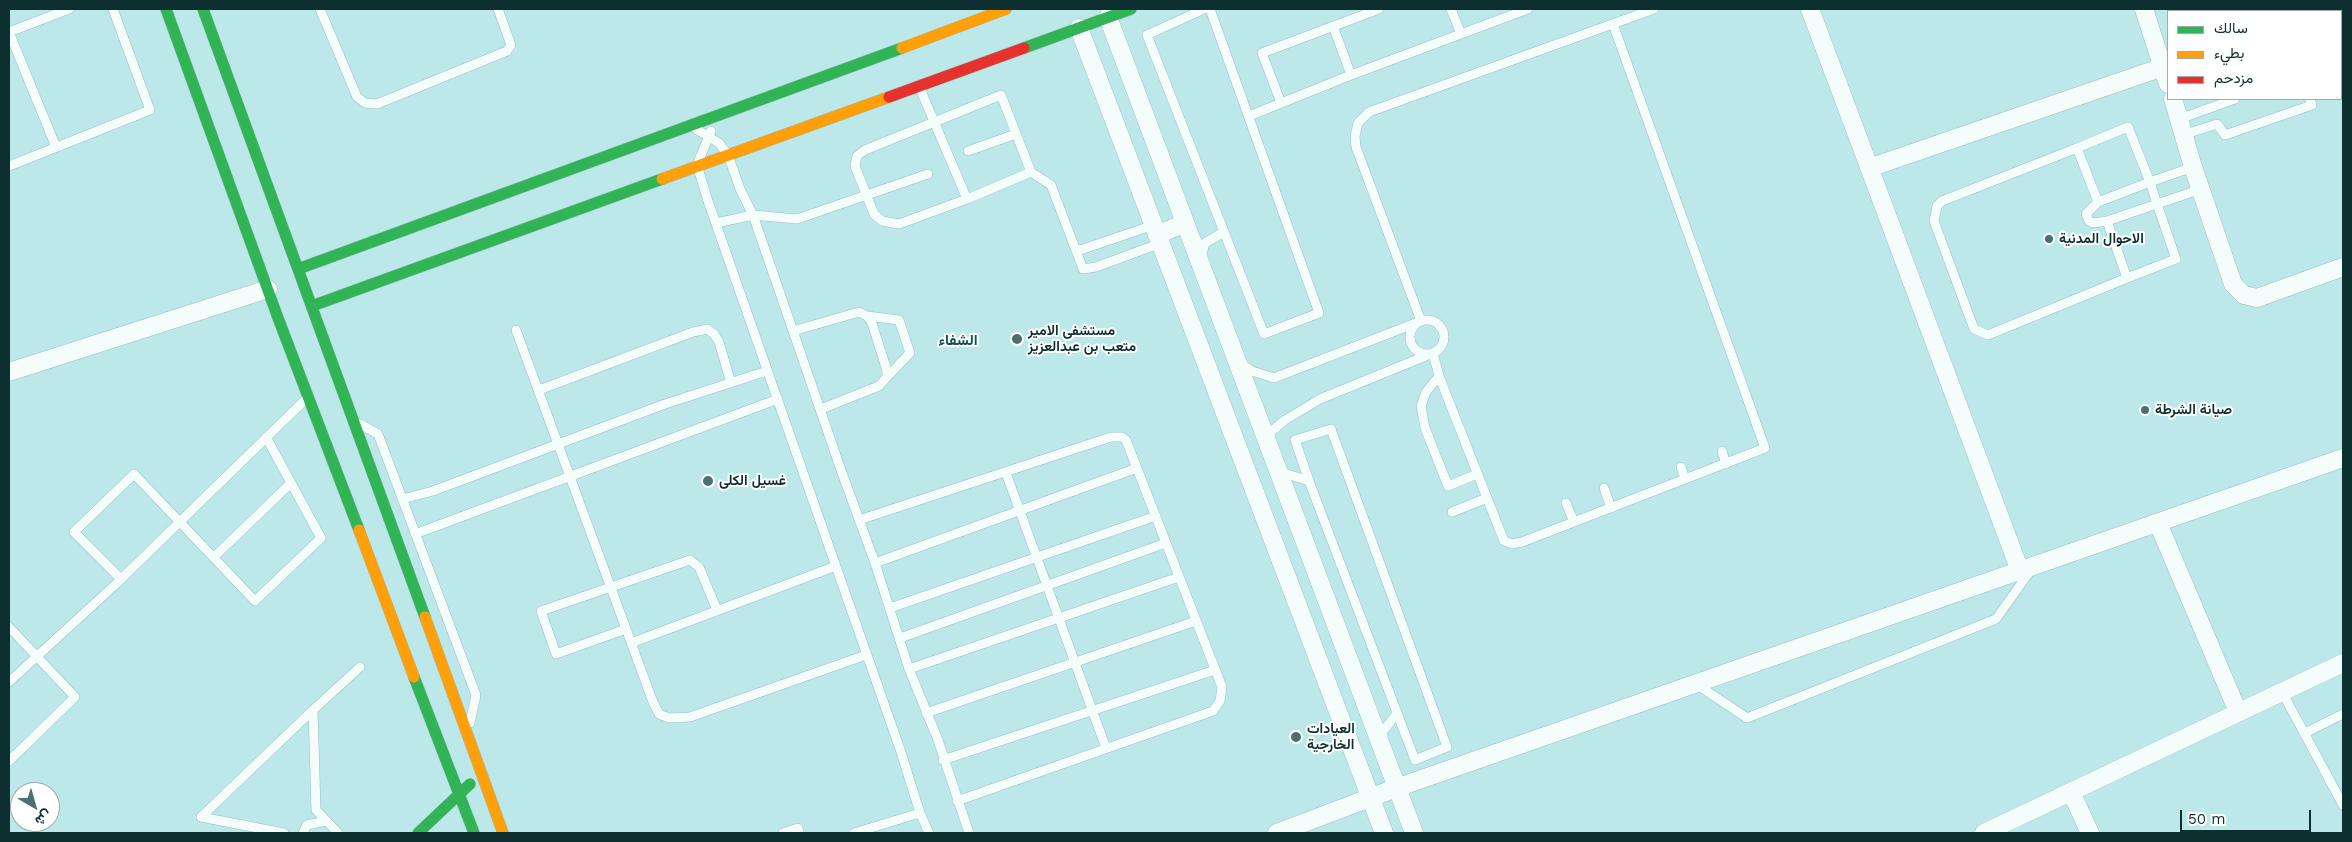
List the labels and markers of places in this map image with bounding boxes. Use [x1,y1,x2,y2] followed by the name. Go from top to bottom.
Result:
[2059,231,2144,247] place label: الاحوال المدنية
[2043,233,2055,245] marker: الاحوال المدنية
[1028,323,1136,356] place label: مستشفى الامير متعب بن عبدالعزيز
[1010,332,1024,346] marker: مستشفى الامير متعب بن عبدالعزيز
[2155,402,2232,418] place label: صيانة الشرطة
[2139,404,2151,416] marker: صيانة الشرطة
[719,473,786,489] place label: غسيل الكلى
[701,474,715,488] marker: غسيل الكلى
[1307,721,1355,754] place label: العيادات الخارجية
[1289,730,1303,744] marker: العيادات الخارجية

